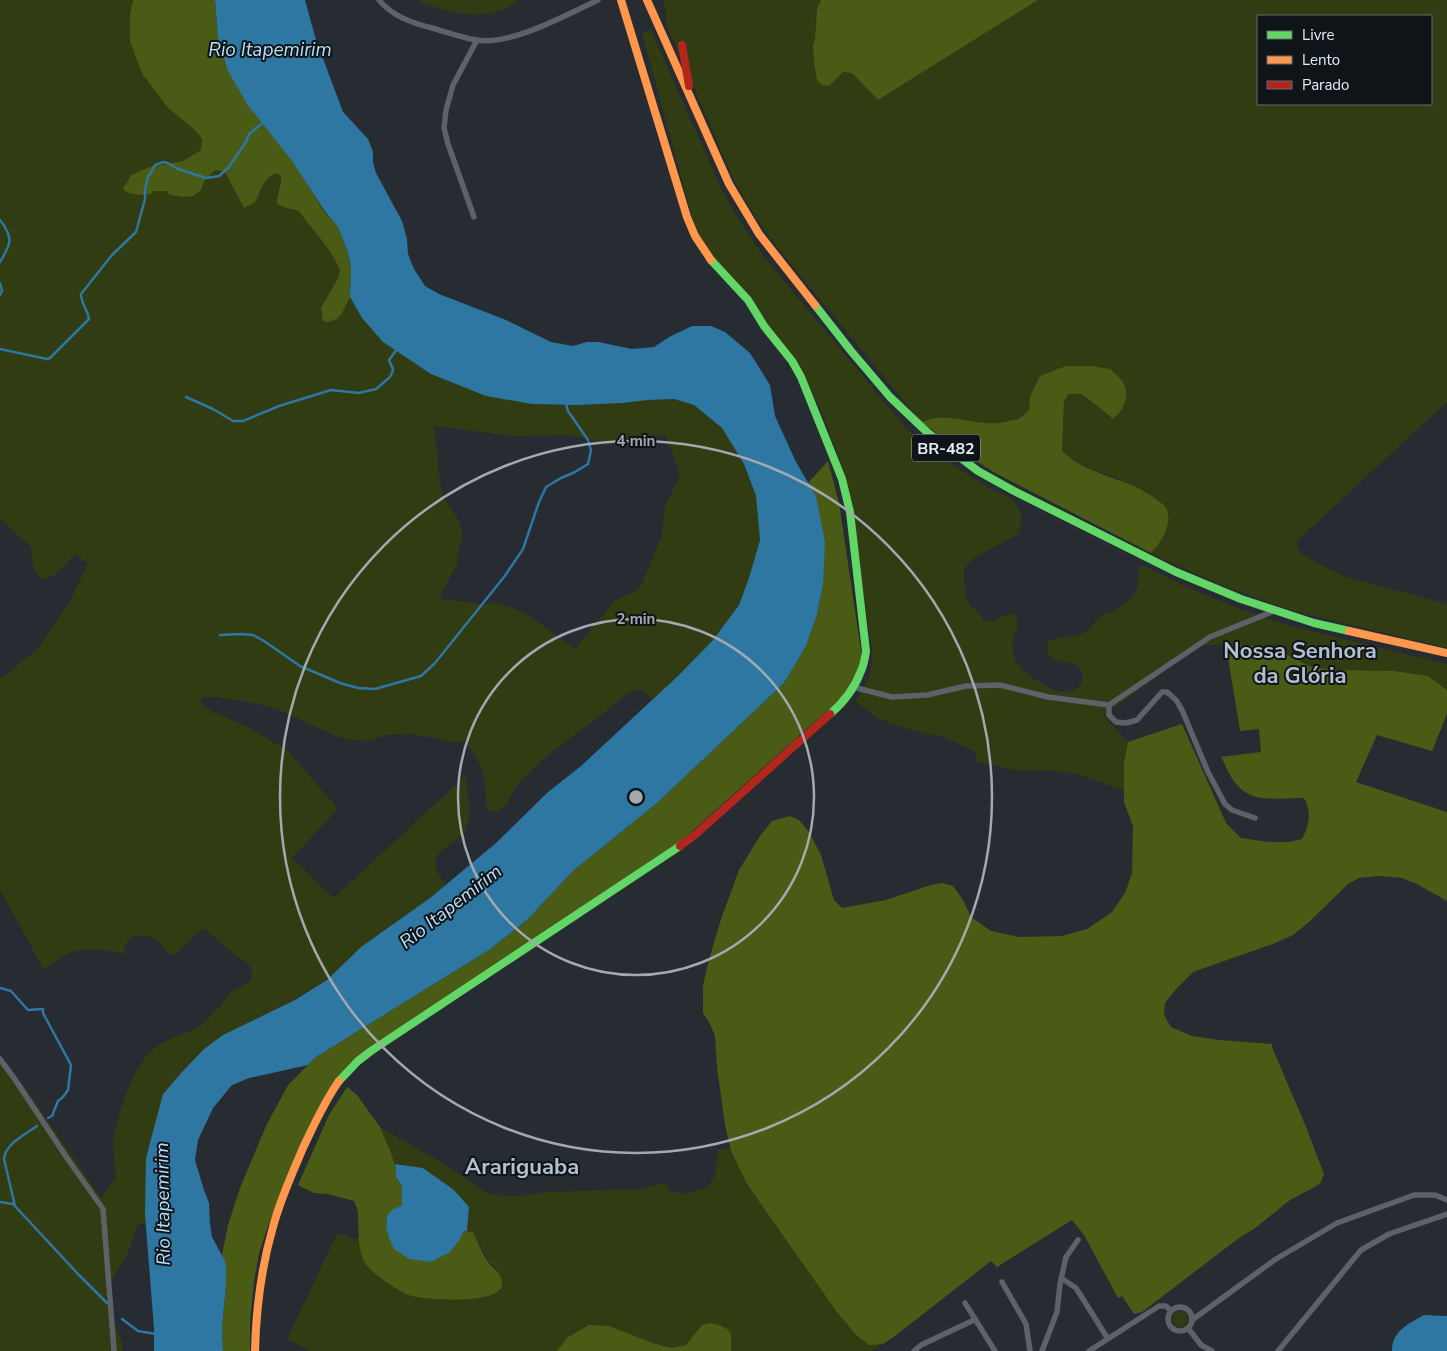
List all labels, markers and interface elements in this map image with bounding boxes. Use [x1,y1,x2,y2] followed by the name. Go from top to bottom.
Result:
[1257,15,1432,105] legend
[1302,25,1335,45] text: Livre
[208,37,332,63] water label: Rio Itapemirim
[1302,50,1340,70] text: Lento
[1302,75,1349,95] text: Parado
[617,431,655,451] text: 4 min
[912,434,980,462] road number: BR-482
[617,609,655,629] text: 2 min
[1223,636,1377,691] district label: Nossa Senhora da Glória
[627,788,645,806] centre of rings
[394,859,507,955] water label: Rio Itapemirim
[149,1142,177,1266] water label: Rio Itapemirim
[465,1152,579,1182] district label: Arariguaba

